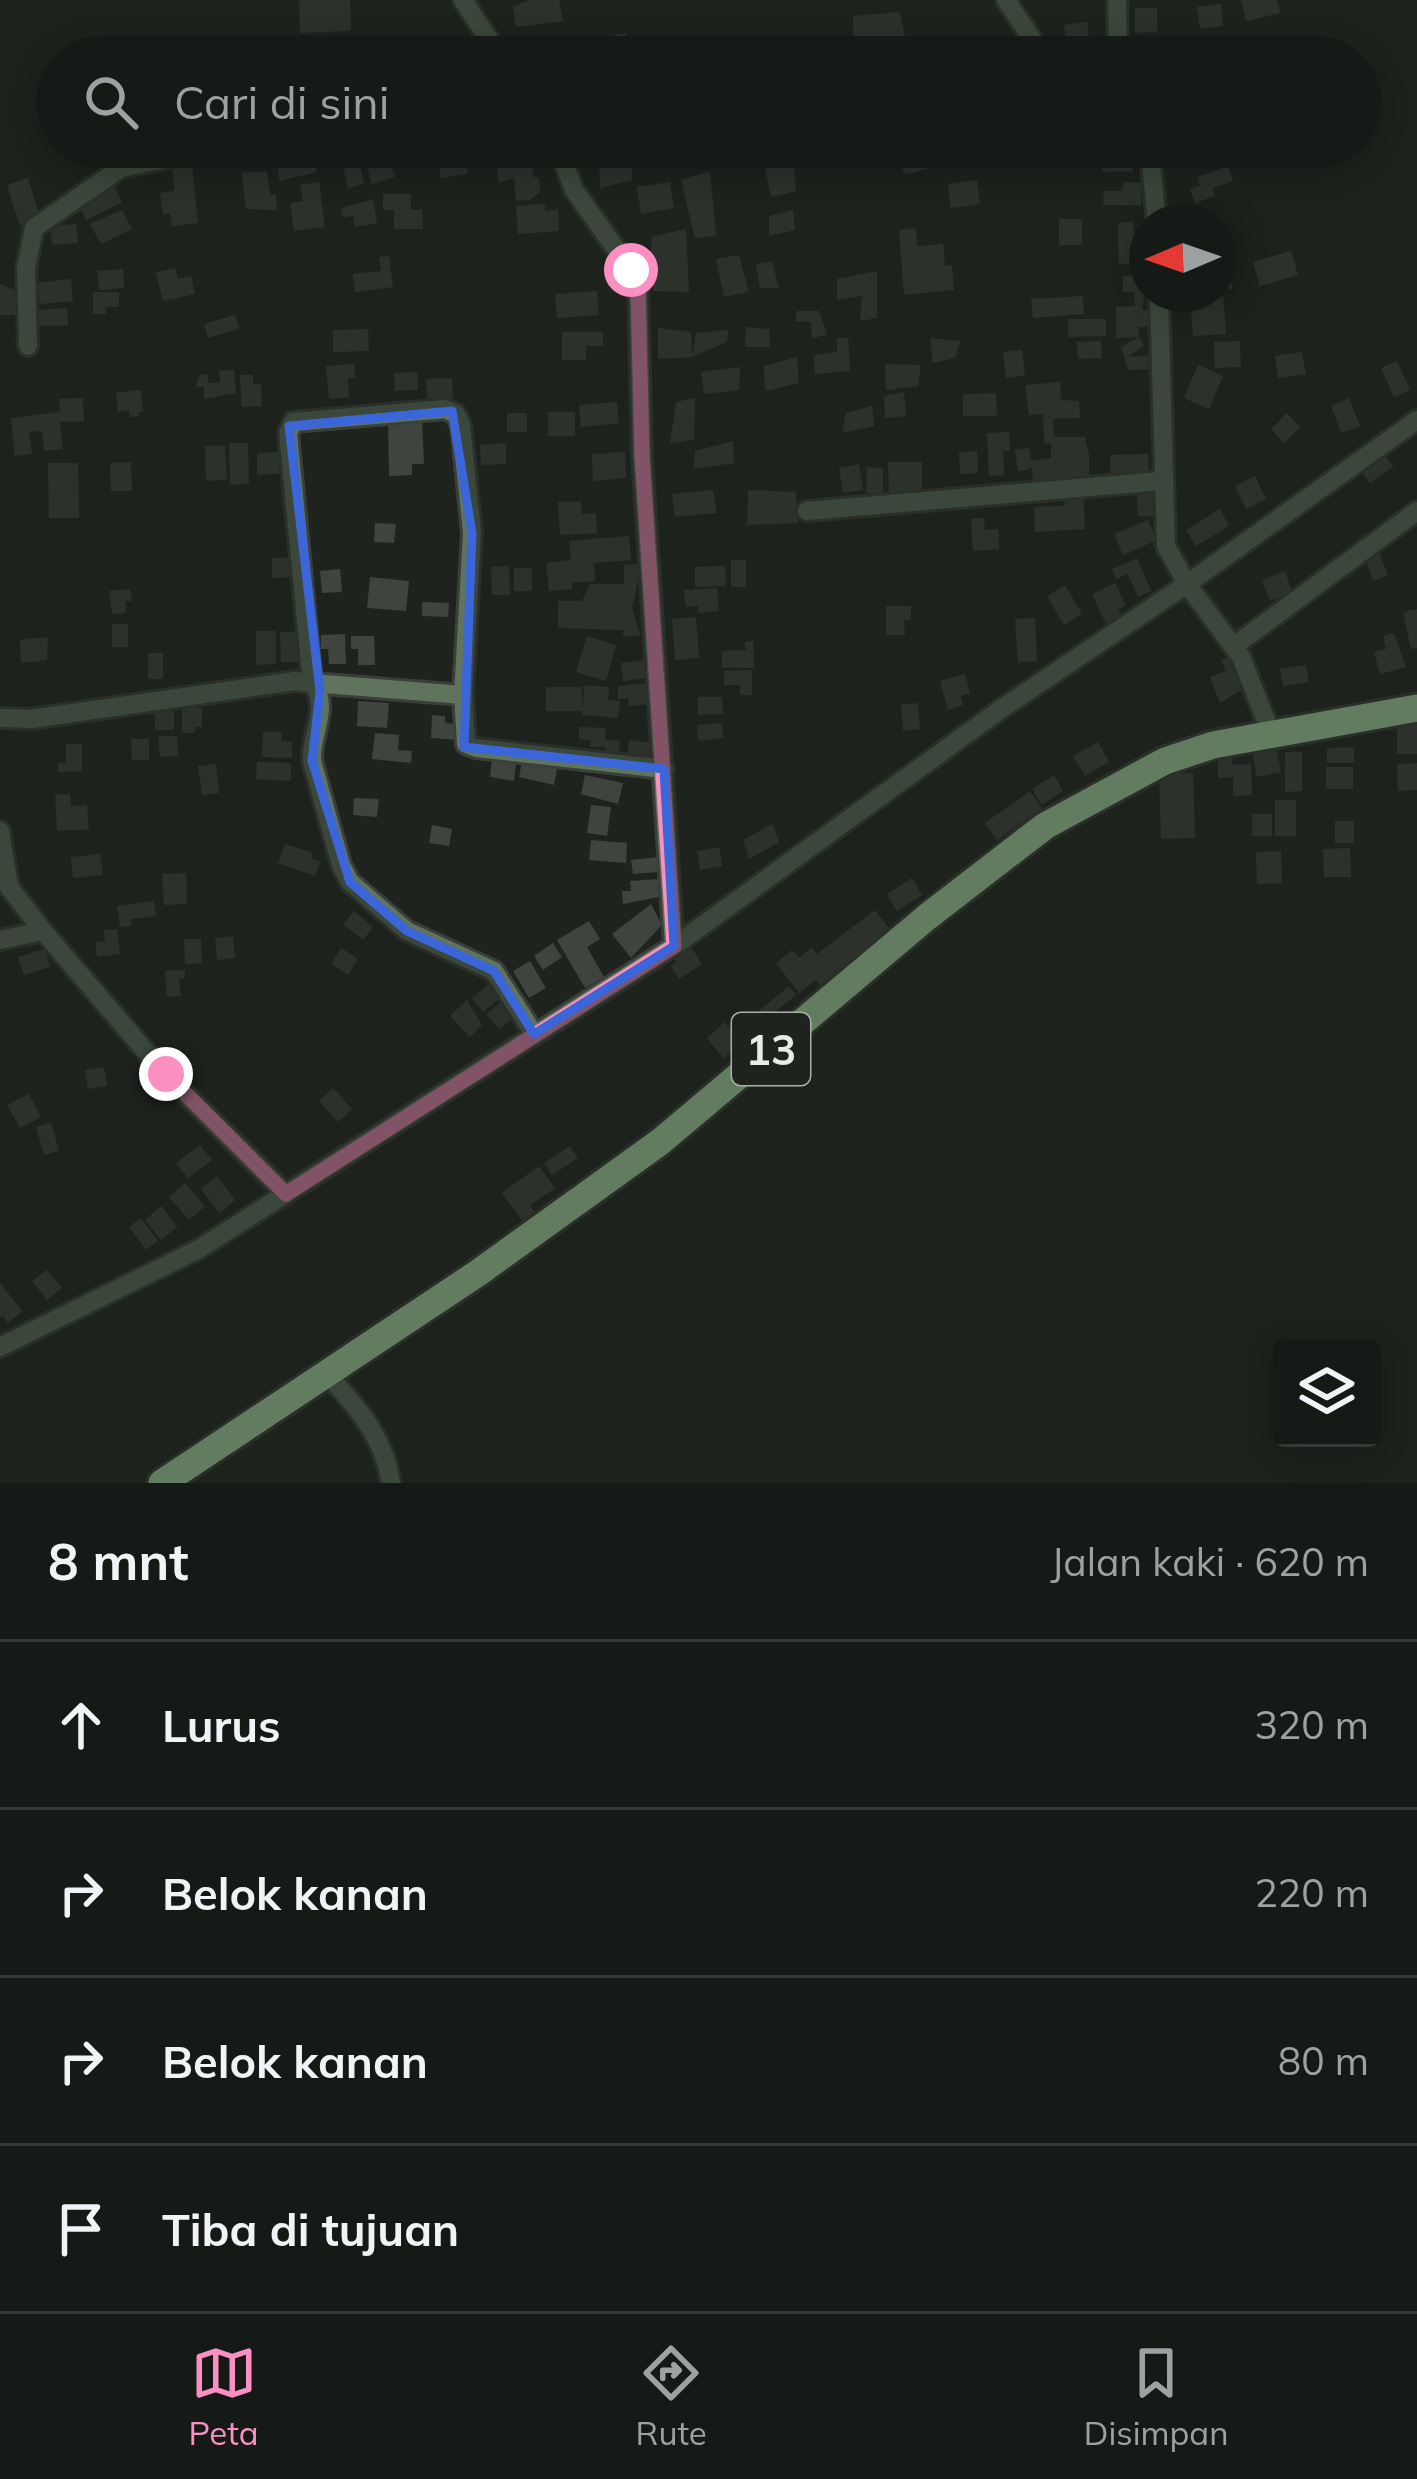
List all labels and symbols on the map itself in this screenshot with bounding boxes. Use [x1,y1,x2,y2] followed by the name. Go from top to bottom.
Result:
[1129,204,1237,312] north arrow
[604,243,658,297] route start
[732,1013,810,1085] road number: 13
[139,1047,193,1101] route end

